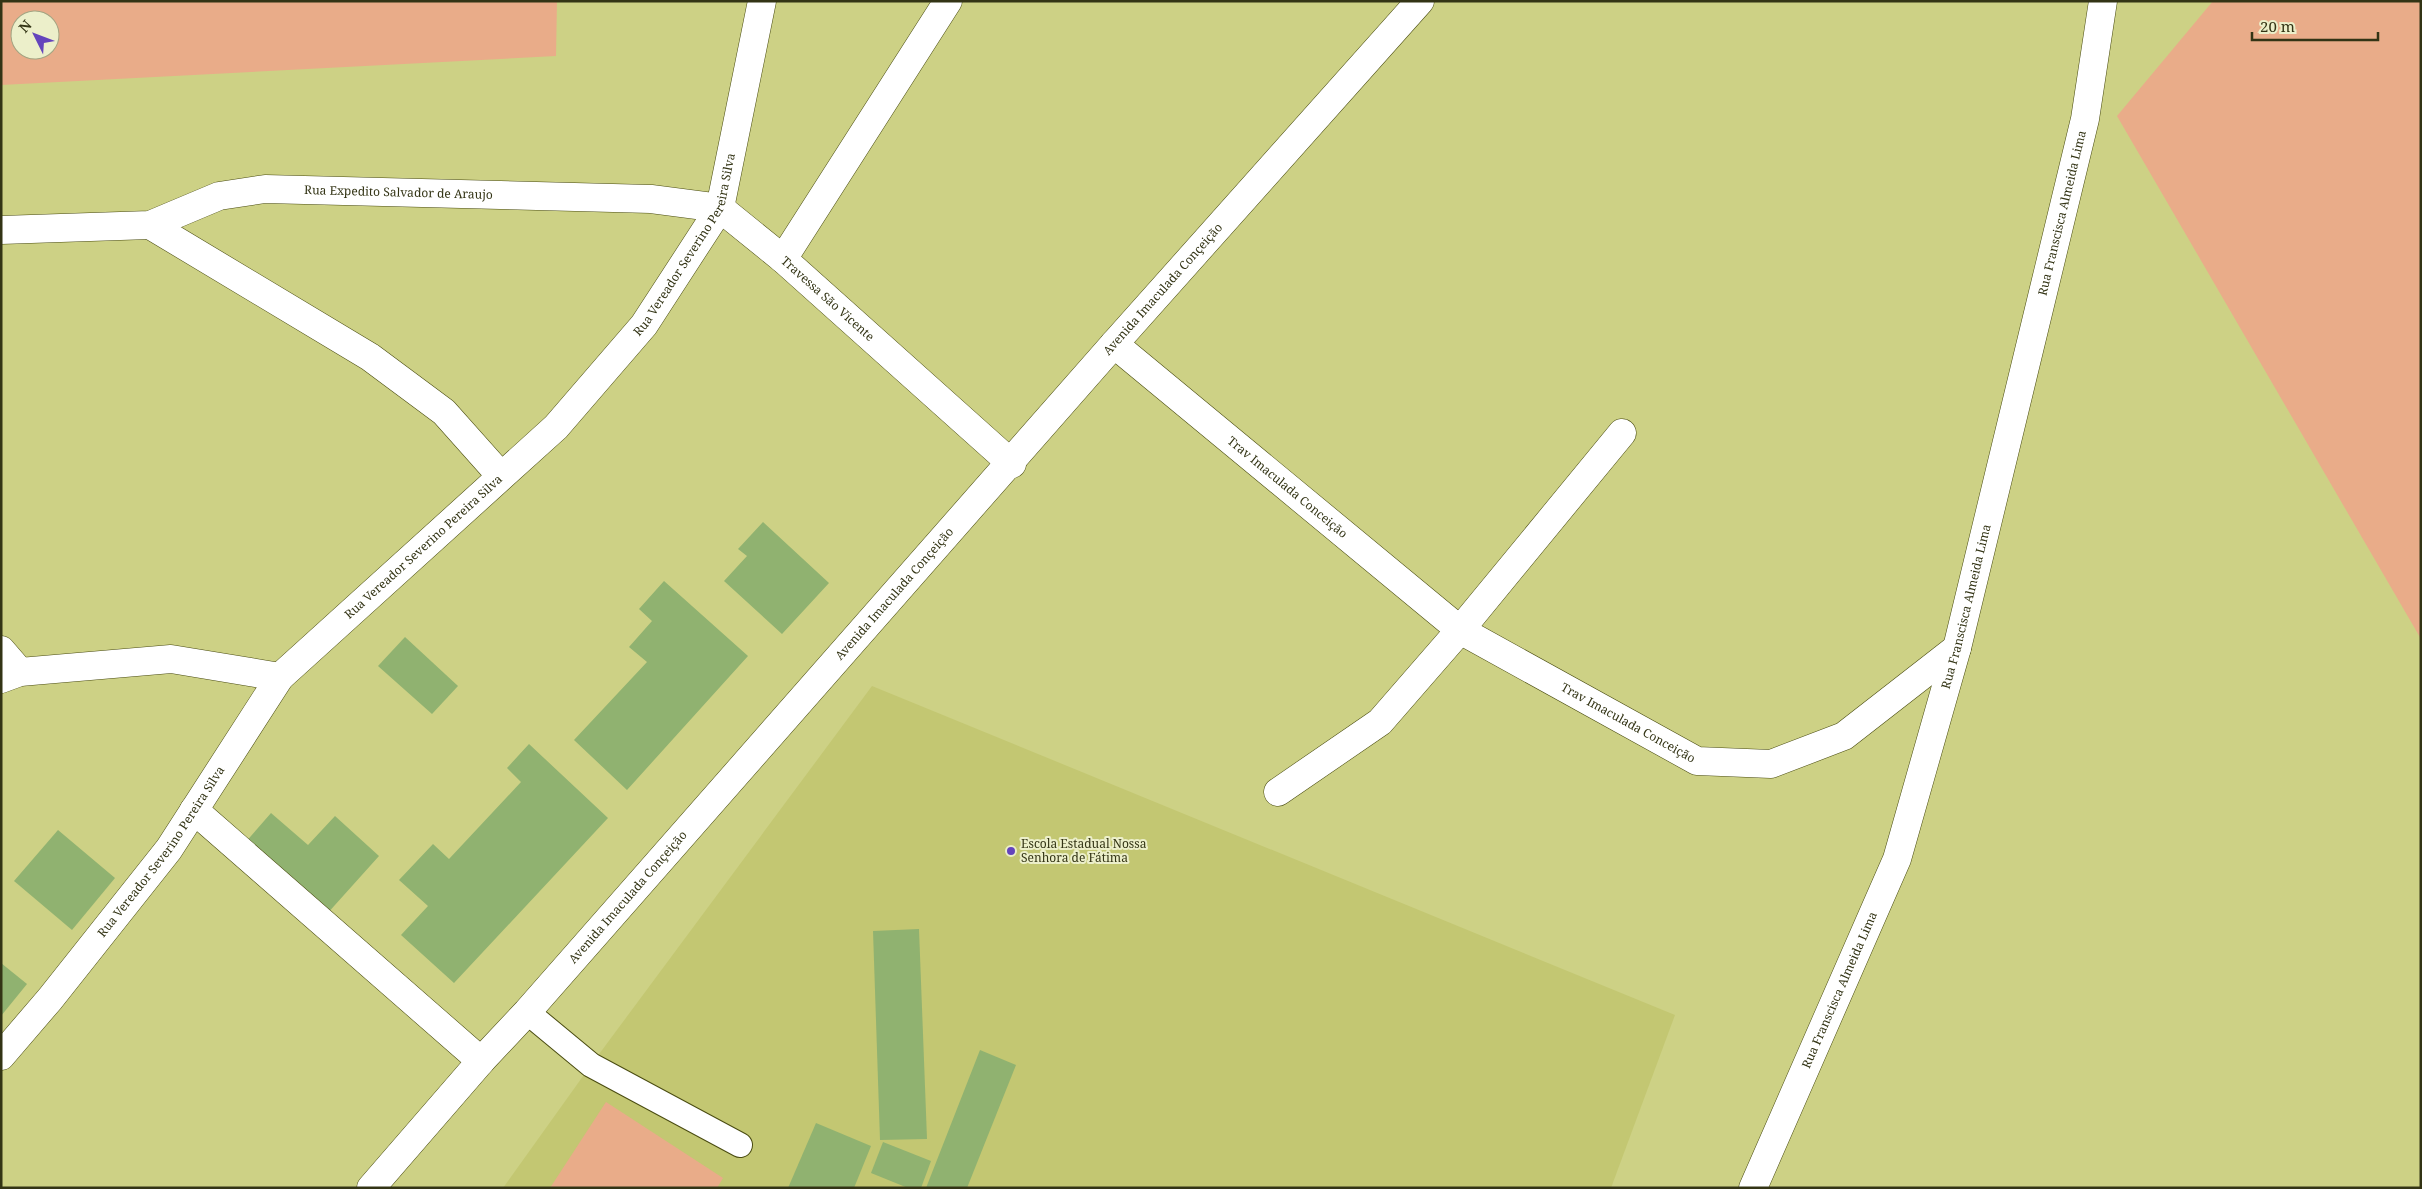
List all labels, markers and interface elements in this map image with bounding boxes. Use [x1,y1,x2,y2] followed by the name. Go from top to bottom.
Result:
[10,10,60,60] north arrow
[2252,10,2378,42] scale bar
[14,16,36,36] text: N
[2260,16,2295,36] text: 20 m
[2034,128,2090,297] street label: Rua Franscisca Almeida Lima
[629,151,739,339] street label: Rua Vereador Severino Pereira Silva
[304,181,493,203] street label: Rua Expedito Salvador de Araujo
[1099,219,1226,359] street label: Avenida Imaculada Conçeição
[778,252,878,345] street label: Travessa São Vicente
[1224,432,1352,542] street label: Trav Imaculada Conceição
[341,471,506,623] street label: Rua Vereador Severino Pereira Silva
[1937,522,1995,691] street label: Rua Franscisca Almeida Lima
[831,523,957,664] street label: Avenida Imaculada Conçeição
[1558,678,1699,767] street label: Trav Imaculada Conceição
[93,762,229,940] street label: Rua Vereador Severino Pereira Silva
[564,827,691,967] street label: Avenida Imaculada Conçeição
[1021,835,1147,866] place label: Escola Estadual Nossa Senhora de Fátima
[1005,845,1017,857] marker: Escola Estadual Nossa Senhora de Fátima
[1797,909,1881,1071] street label: Rua Franscisca Almeida Lima

